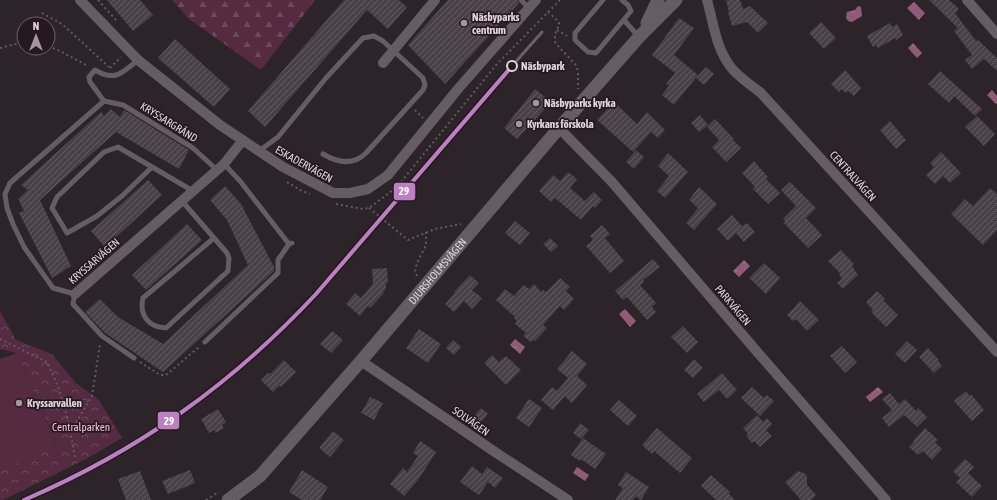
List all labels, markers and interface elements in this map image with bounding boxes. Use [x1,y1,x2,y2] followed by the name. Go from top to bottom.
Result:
[472,11,520,36] place label: Näsbyparks centrum
[16,16,56,56] north arrow
[459,18,469,28] marker: Näsbyparks centrum
[33,20,39,32] text: N
[506,60,518,72] marker: Näsbypark
[521,60,565,72] place label: Näsbypark
[544,97,616,109] place label: Näsbyparks kyrka
[531,98,541,108] marker: Näsbyparks kyrka
[138,100,200,144] street label: KRYSSARGRÄND
[527,118,594,130] place label: Kyrkans förskola
[514,119,524,129] marker: Kyrkans förskola
[273,143,335,185] street label: ESKADERVÄGEN
[827,149,879,203] street label: CENTRALVÄGEN
[393,182,416,201] line badge: 29
[399,185,409,197] text: 29
[66,236,122,286] street label: KRYSSARVÄGEN
[406,236,469,307] street label: DJURSHOLMSVÄGEN
[713,282,753,328] street label: PARKVÄGEN
[27,397,82,409] place label: Kryssarvallen
[14,398,24,408] marker: Kryssarvallen
[450,404,492,438] street label: SOLVÄGEN
[157,411,180,430] line badge: 29
[164,415,174,427] text: 29
[52,421,110,433] park label: Centralparken

